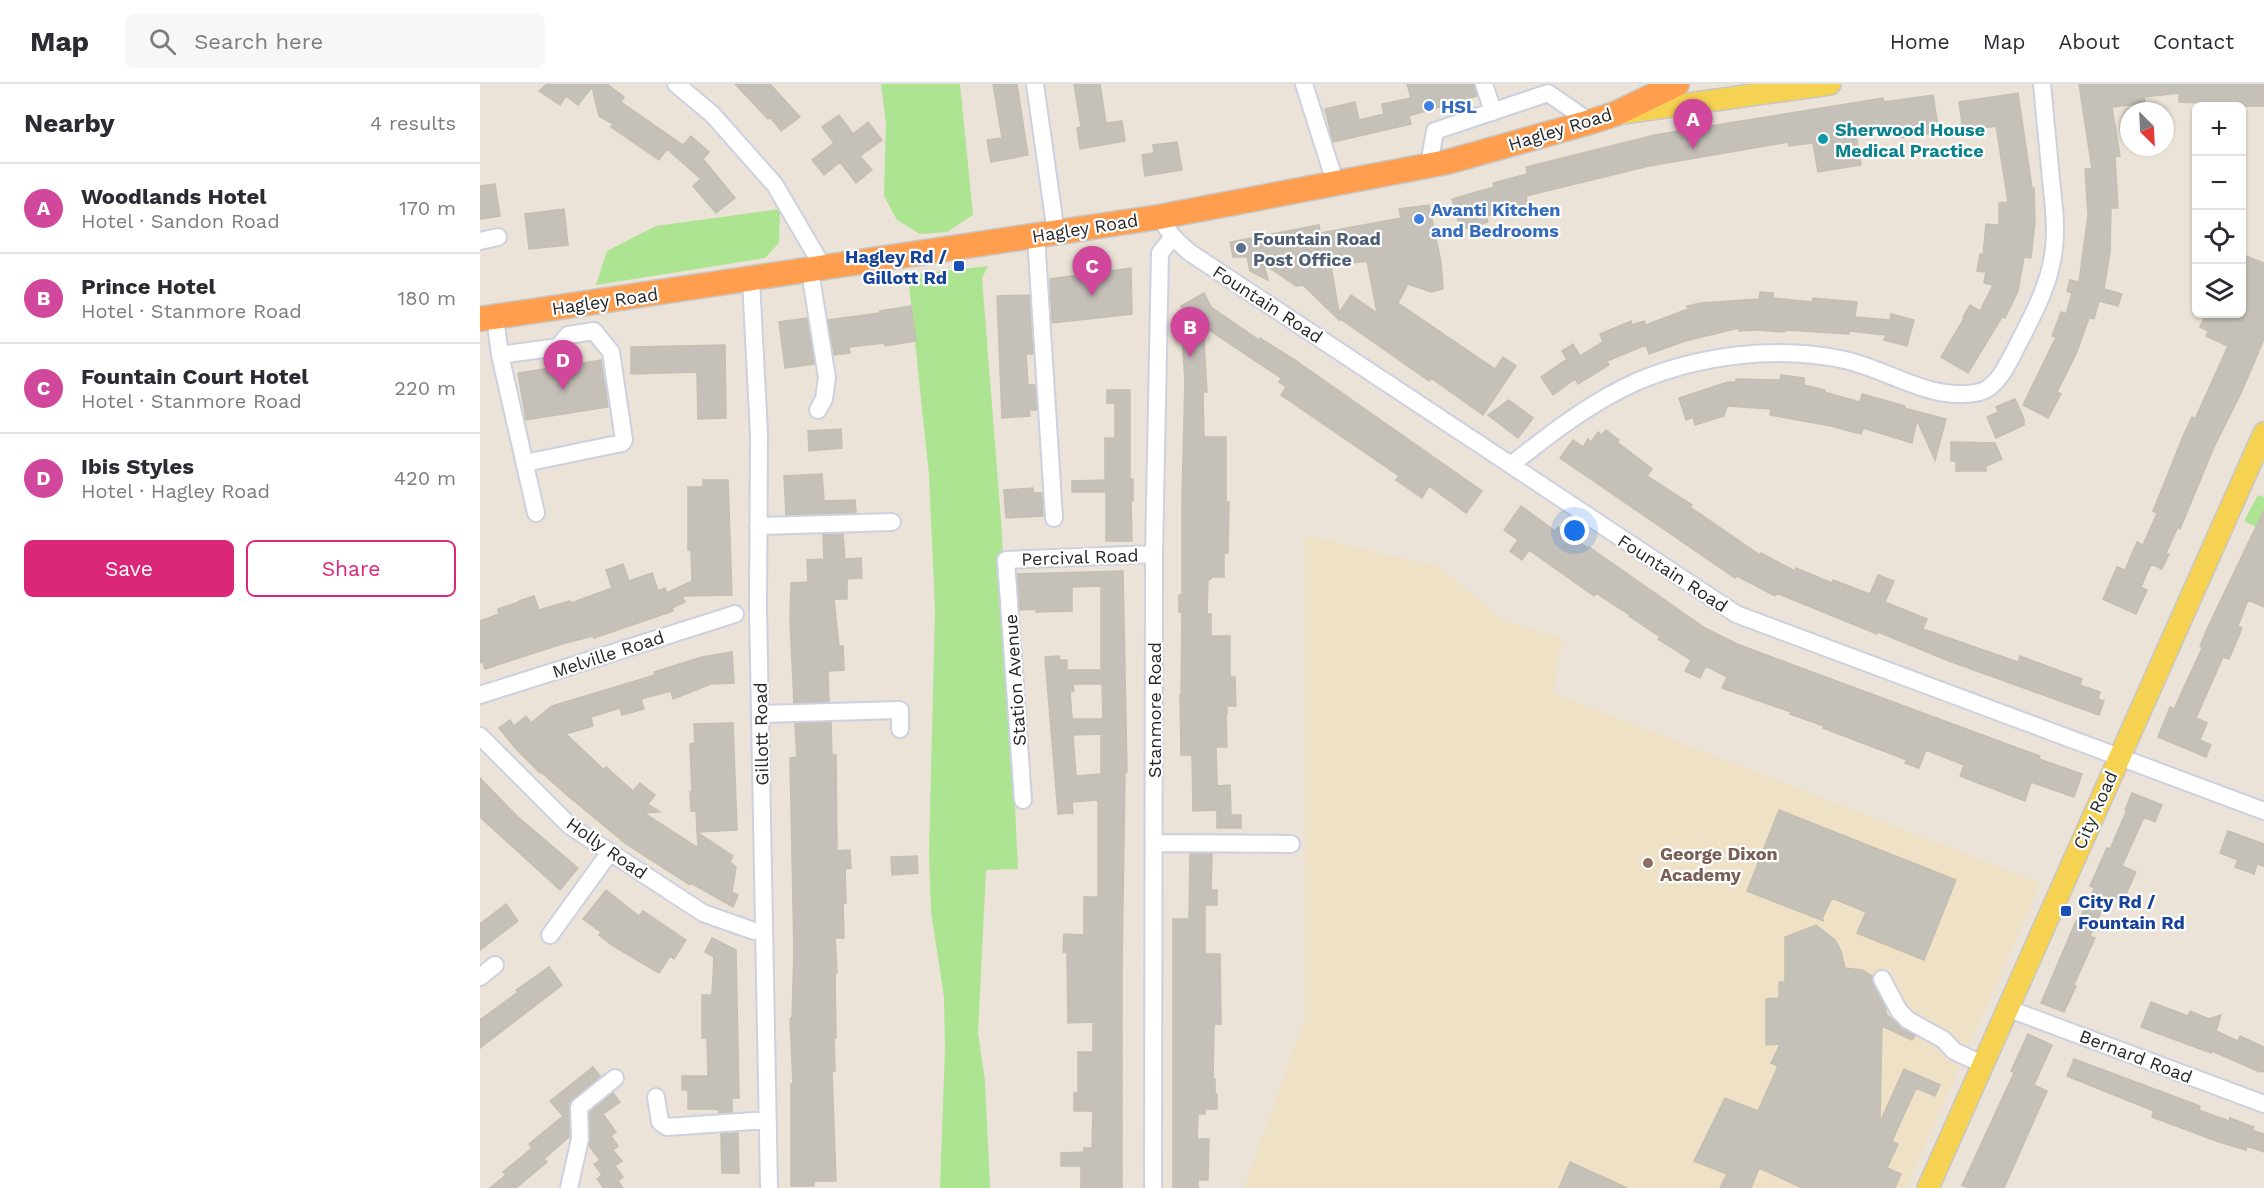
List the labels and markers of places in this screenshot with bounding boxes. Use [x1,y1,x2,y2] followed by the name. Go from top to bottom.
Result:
[1441,96,1477,117] place label: HSL
[1422,99,1436,113] marker: HSL
[1674,100,1712,149] pin: A
[1835,119,1985,161] place label: Sherwood House Medical Practice
[1816,132,1830,146] marker: Sherwood House Medical Practice
[1431,199,1561,241] place label: Avanti Kitchen and Bedrooms
[1412,212,1426,226] marker: Avanti Kitchen and Bedrooms
[1253,228,1381,270] place label: Fountain Road Post Office
[1234,241,1248,255] marker: Fountain Road Post Office
[845,246,948,288] place label: Hagley Rd / Gillott Rd
[1072,246,1112,296] pin: C
[952,259,966,273] marker: Hagley Rd / Gillott Rd
[1170,308,1210,357] pin: B
[544,340,583,390] pin: D
[1660,843,1778,885] place label: George Dixon Academy
[1641,856,1655,870] marker: George Dixon Academy
[2078,891,2185,933] place label: City Rd / Fountain Rd
[2059,904,2073,918] marker: City Rd / Fountain Rd

